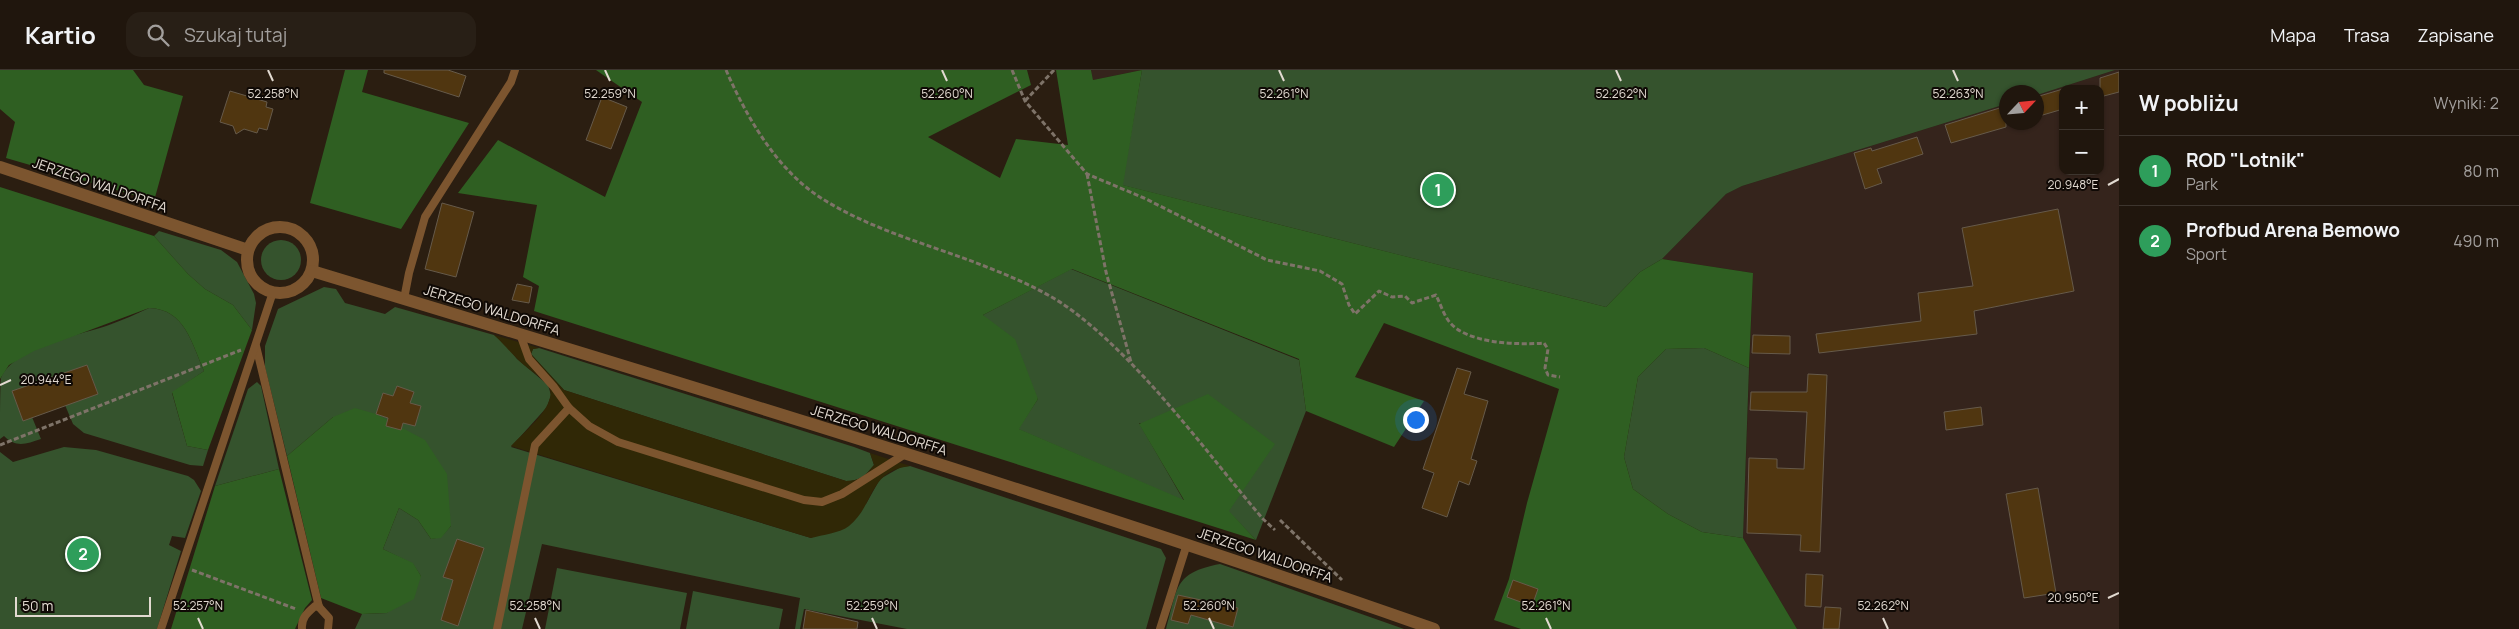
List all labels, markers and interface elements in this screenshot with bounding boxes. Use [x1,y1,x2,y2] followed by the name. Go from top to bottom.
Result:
[126,12,476,57] search box
[25,18,96,51] text: Kartio
[144,21,172,49] icon: search
[184,22,287,48] text: Szukaj tutaj
[2270,23,2316,47] text: Mapa
[2344,23,2389,47] text: Trasa
[2417,23,2494,47] text: Zapisane
[248,85,298,102] text: 52.258°N
[584,85,636,102] text: 52.259°N
[921,85,973,102] text: 52.260°N
[1260,85,1308,102] text: 52.261°N
[1595,85,1647,102] text: 52.262°N
[1932,85,1984,102] text: 52.263°N
[1999,85,2044,130] north arrow
[2059,85,2104,175] map controls
[2059,85,2104,130] button: +
[2139,89,2239,117] text: W pobliżu
[2434,92,2499,114] text: Wyniki: 2
[2059,130,2104,175] button: −
[2186,147,2305,173] text: ROD "Lotnik"
[30,152,170,217] street label: JERZEGO WALDORFFA
[2151,160,2159,182] text: 1
[2463,160,2499,182] text: 80 m
[1422,171,1454,209] pin: 1
[2186,173,2218,195] text: Park
[2048,176,2099,193] text: 20.948°E
[2186,217,2400,243] text: Profbud Arena Bemowo
[2150,230,2160,252] text: 2
[2453,230,2499,252] text: 490 m
[2186,243,2227,265] text: Sport
[422,280,563,339] street label: JERZEGO WALDORFFA
[20,371,72,388] text: 20.944°E
[809,400,950,459] street label: JERZEGO WALDORFFA
[1403,407,1429,433] your location
[1195,522,1335,587] street label: JERZEGO WALDORFFA
[67,535,99,573] pin: 2
[2047,589,2099,606] text: 20.950°E
[15,594,151,617] scale bar
[22,596,53,615] text: 50 m
[173,597,223,614] text: 52.257°N
[510,597,560,614] text: 52.258°N
[846,597,898,614] text: 52.259°N
[1183,597,1235,614] text: 52.260°N
[1522,597,1570,614] text: 52.261°N
[1857,597,1909,614] text: 52.262°N

